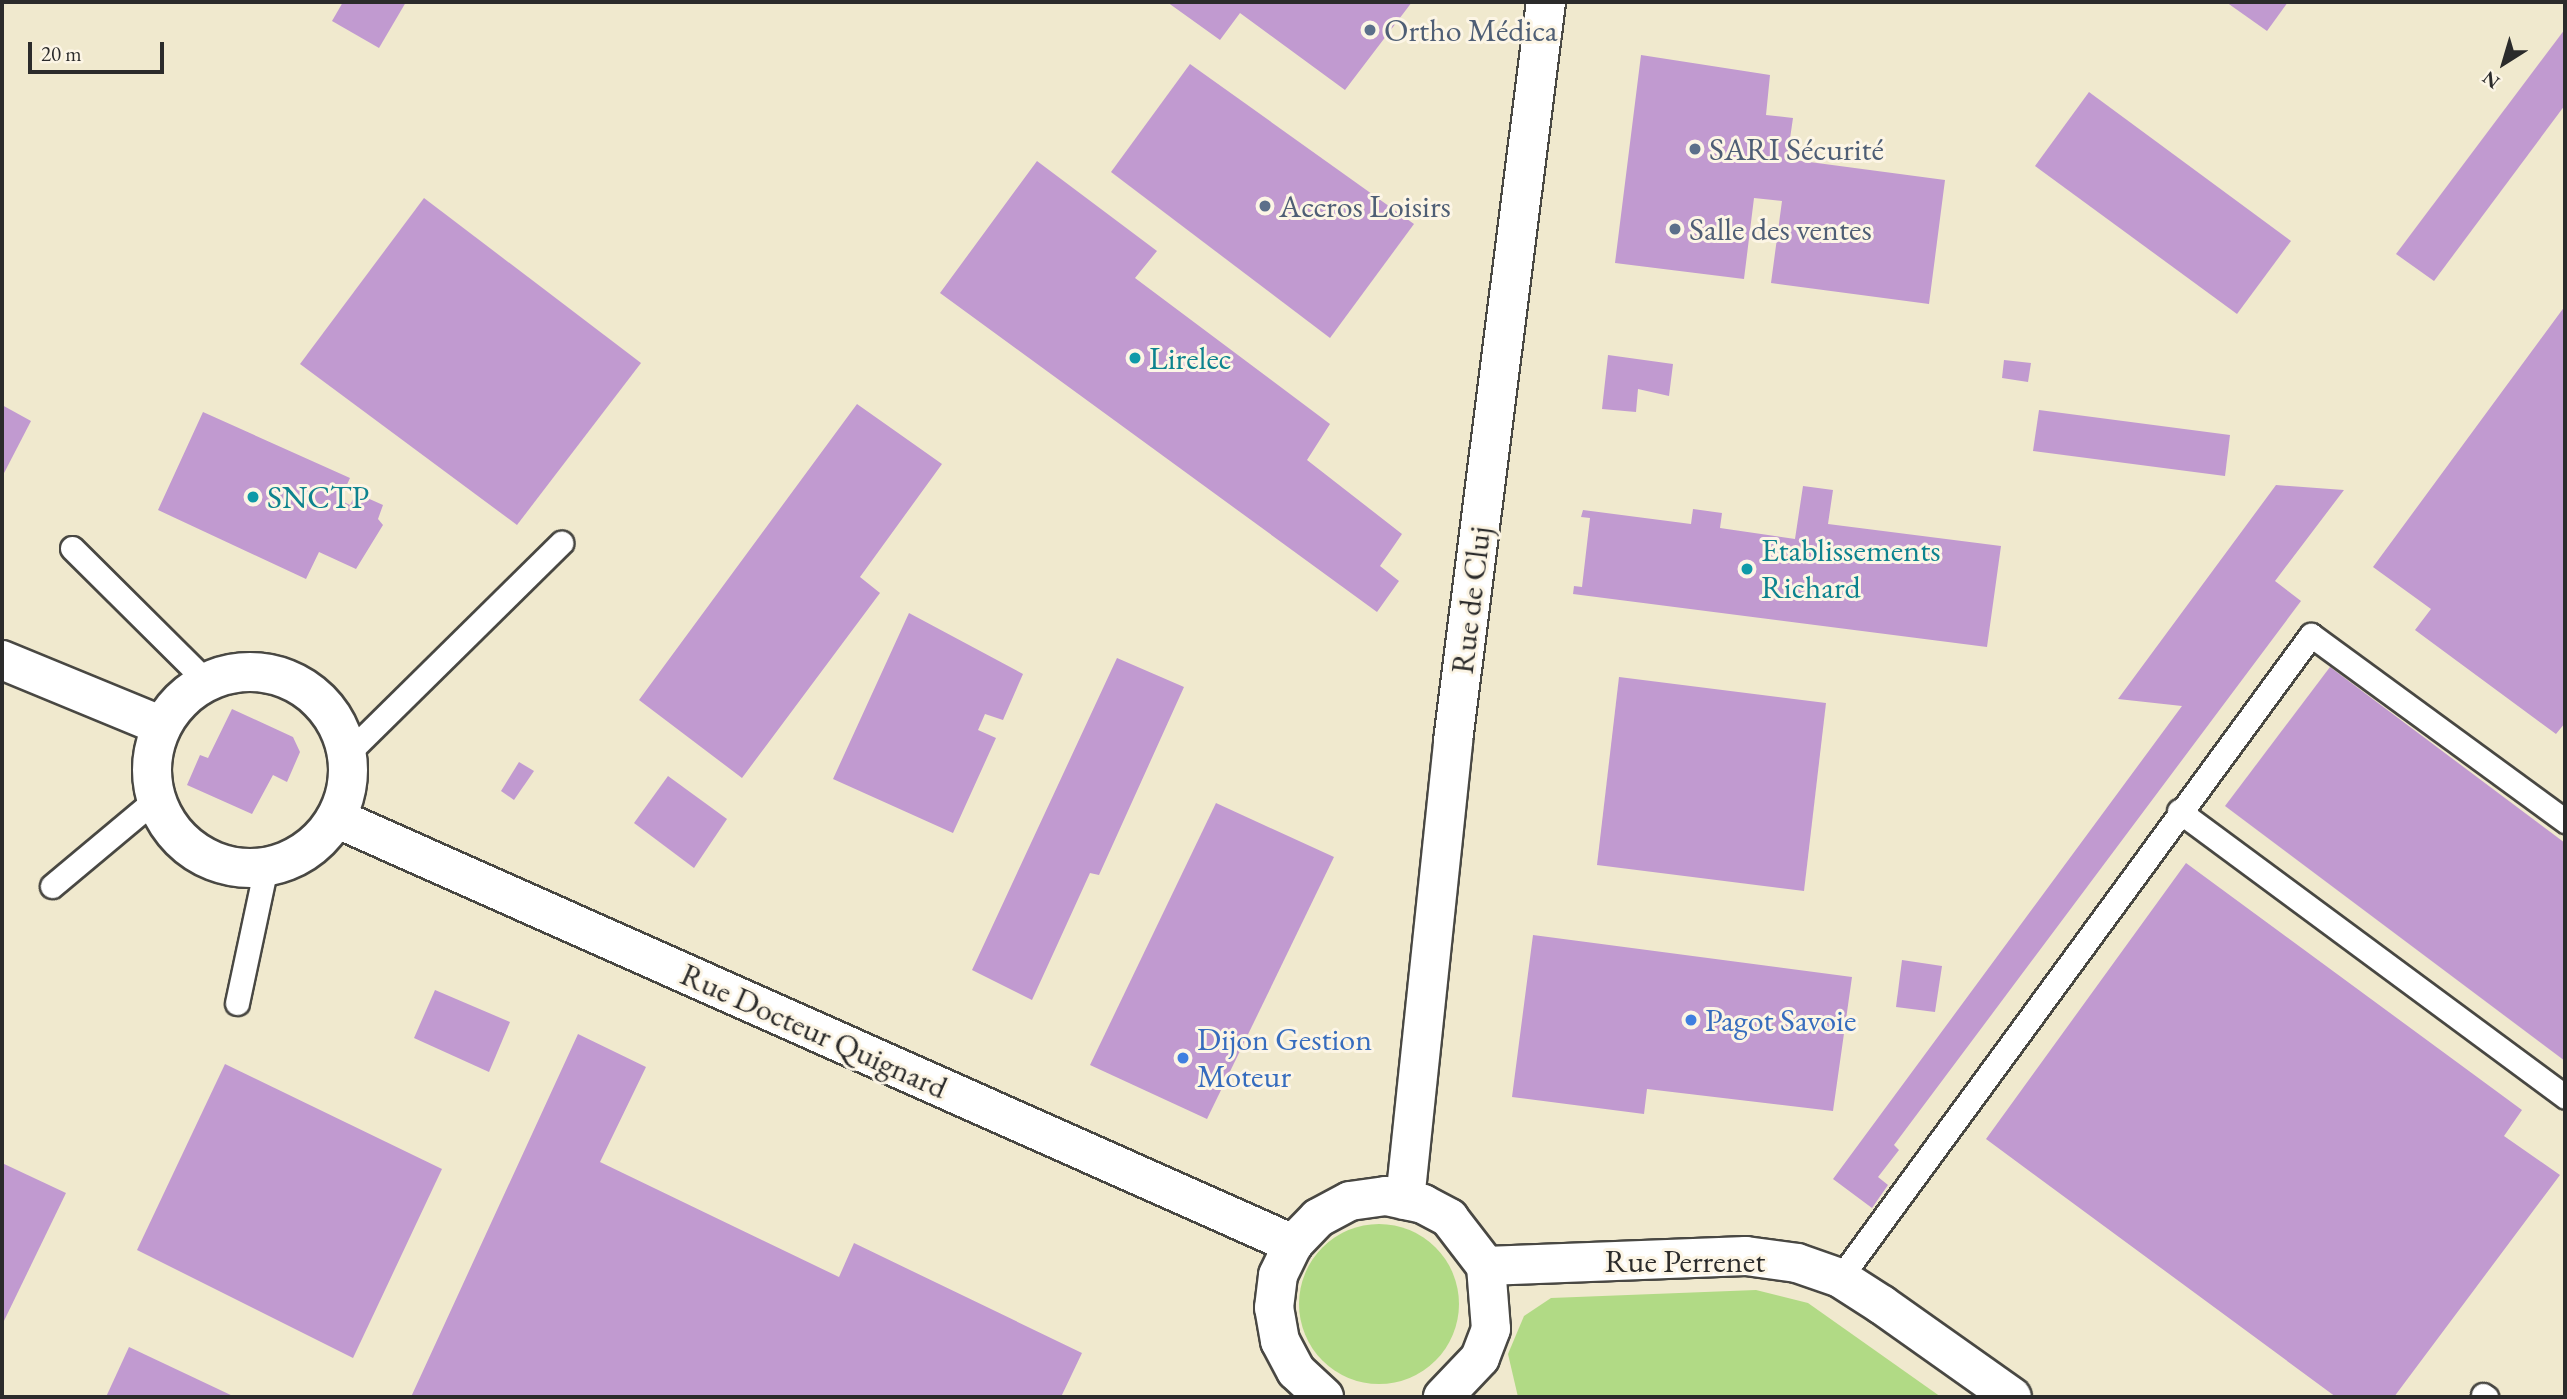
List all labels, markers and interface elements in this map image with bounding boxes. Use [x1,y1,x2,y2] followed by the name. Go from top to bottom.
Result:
[1384,11,1558,49] place label: Ortho Médica
[1362,22,1378,38] marker: Ortho Médica
[32,28,168,72] scale bar
[2469,28,2539,98] north arrow
[41,40,82,67] text: 20 m
[2477,66,2505,95] text: N
[1709,130,1884,168] place label: SARI Sécurité
[1687,141,1703,157] marker: SARI Sécurité
[1279,187,1451,225] place label: Accros Loisirs
[1257,198,1273,214] marker: Accros Loisirs
[1689,210,1872,248] place label: Salle des ventes
[1667,221,1683,237] marker: Salle des ventes
[1149,339,1232,377] place label: Lirelec
[1127,350,1143,366] marker: Lirelec
[267,478,369,516] place label: SNCTP
[245,489,261,505] marker: SNCTP
[1443,524,1499,676] street label: Rue de Cluj
[1761,532,1941,607] place label: Etablissements Richard
[1739,561,1755,577] marker: Etablissements Richard
[675,955,953,1107] street label: Rue Docteur Quignard
[1705,1001,1856,1039] place label: Pagot Savoie
[1683,1012,1699,1028] marker: Pagot Savoie
[1197,1021,1372,1096] place label: Dijon Gestion Moteur
[1175,1050,1191,1066] marker: Dijon Gestion Moteur
[1605,1242,1765,1280] street label: Rue Perrenet

